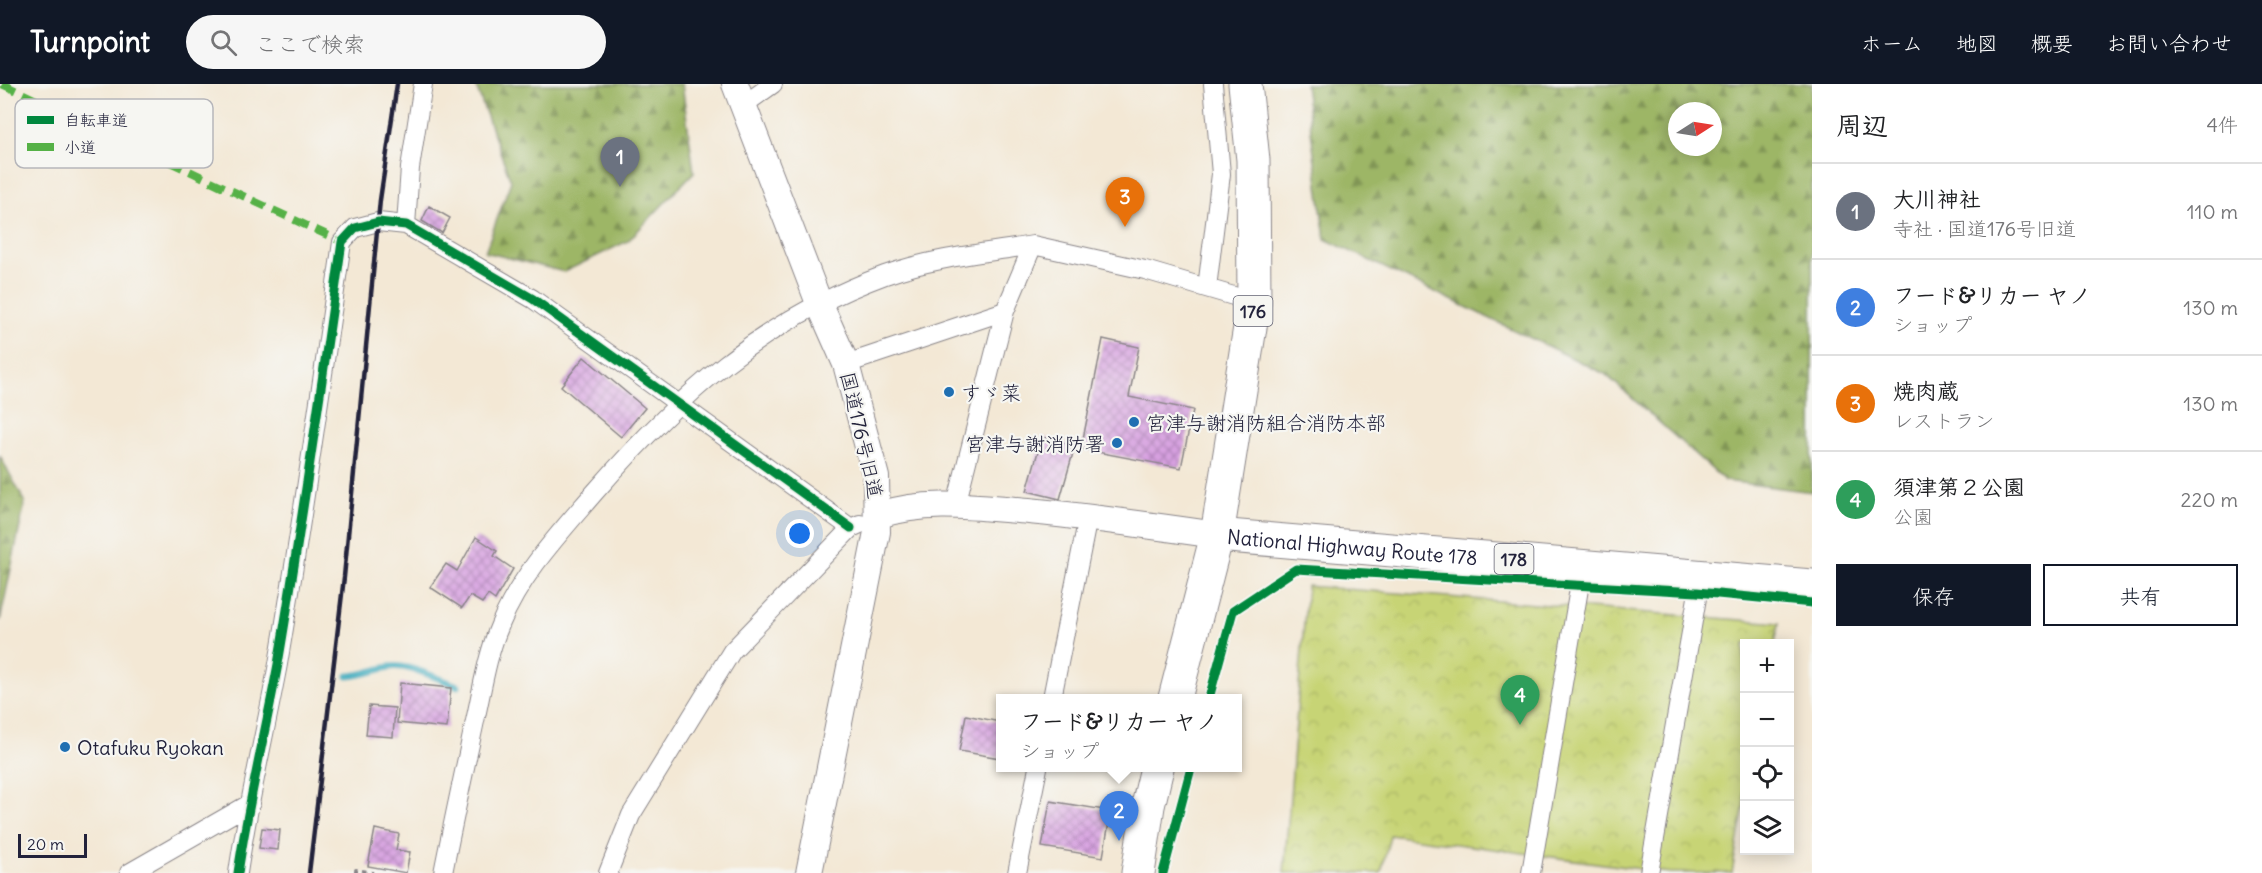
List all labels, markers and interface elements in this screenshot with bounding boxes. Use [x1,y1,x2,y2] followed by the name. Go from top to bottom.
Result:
[186,15,606,69] search box
[30,24,150,60] text: Turnpoint
[207,26,240,59] icon: search
[255,30,365,58] text: ここで検索
[1861,30,1923,57] text: ホーム
[1956,30,1998,57] text: 地図
[2031,30,2073,57] text: 概要
[2106,30,2232,57] text: お問い合わせ
[15,99,213,168] legend
[1668,102,1722,156] north arrow
[1836,109,1888,142] text: 周辺
[64,110,128,130] text: 自転車道
[2206,112,2238,137] text: 4件
[64,137,96,157] text: 小道
[600,138,640,187] pin: 1
[1106,178,1144,227] pin: 3
[1893,185,1981,213] text: 大川神社
[1852,199,1859,224] text: 1
[2187,199,2238,224] text: 110 m
[1893,216,2076,241] text: 寺社 · 国道176号旧道
[1893,281,2091,309] text: フード&リカー ヤノ
[1850,295,1861,320] text: 2
[2183,295,2238,320] text: 130 m
[1234,296,1272,326] road number: 176
[1893,312,1972,337] text: ショップ
[835,369,889,501] street label: 国道176号旧道
[1893,377,1959,405] text: 焼肉蔵
[961,380,1021,405] place label: すゞ菜
[942,385,956,399] marker: すゞ菜
[1850,391,1861,416] text: 3
[2183,391,2238,416] text: 130 m
[1893,408,1995,433] text: レストラン
[1146,410,1386,435] place label: 宮津与謝消防組合消防本部
[1127,415,1141,429] marker: 宮津与謝消防組合消防本部
[965,431,1105,456] place label: 宮津与謝消防署
[1110,436,1124,450] marker: 宮津与謝消防署
[1893,473,2025,501] text: 須津第２公園
[1850,487,1861,512] text: 4
[2181,487,2238,512] text: 220 m
[1893,504,1933,529] text: 公園
[785,519,814,548] your location
[1226,523,1479,570] street label: National Highway Route 178
[1494,544,1534,574] road number: 178
[1836,564,2031,626] button: 保存
[2043,564,2238,626] button: 共有
[1740,639,1794,855] map controls
[1740,639,1794,693] button: +
[1500,676,1540,725] pin: 4
[1740,693,1794,747] button: −
[996,694,1242,772] popup
[1020,707,1218,735] text: フード&リカー ヤノ
[77,735,224,760] place label: Otafuku Ryokan
[1020,738,1099,763] text: ショップ
[58,740,72,754] marker: Otafuku Ryokan
[1740,747,1794,801] button: locate
[1100,792,1138,841] pin: 2
[1740,801,1794,855] button: layers
[18,831,87,858] scale bar
[27,834,64,854] text: 20 m

